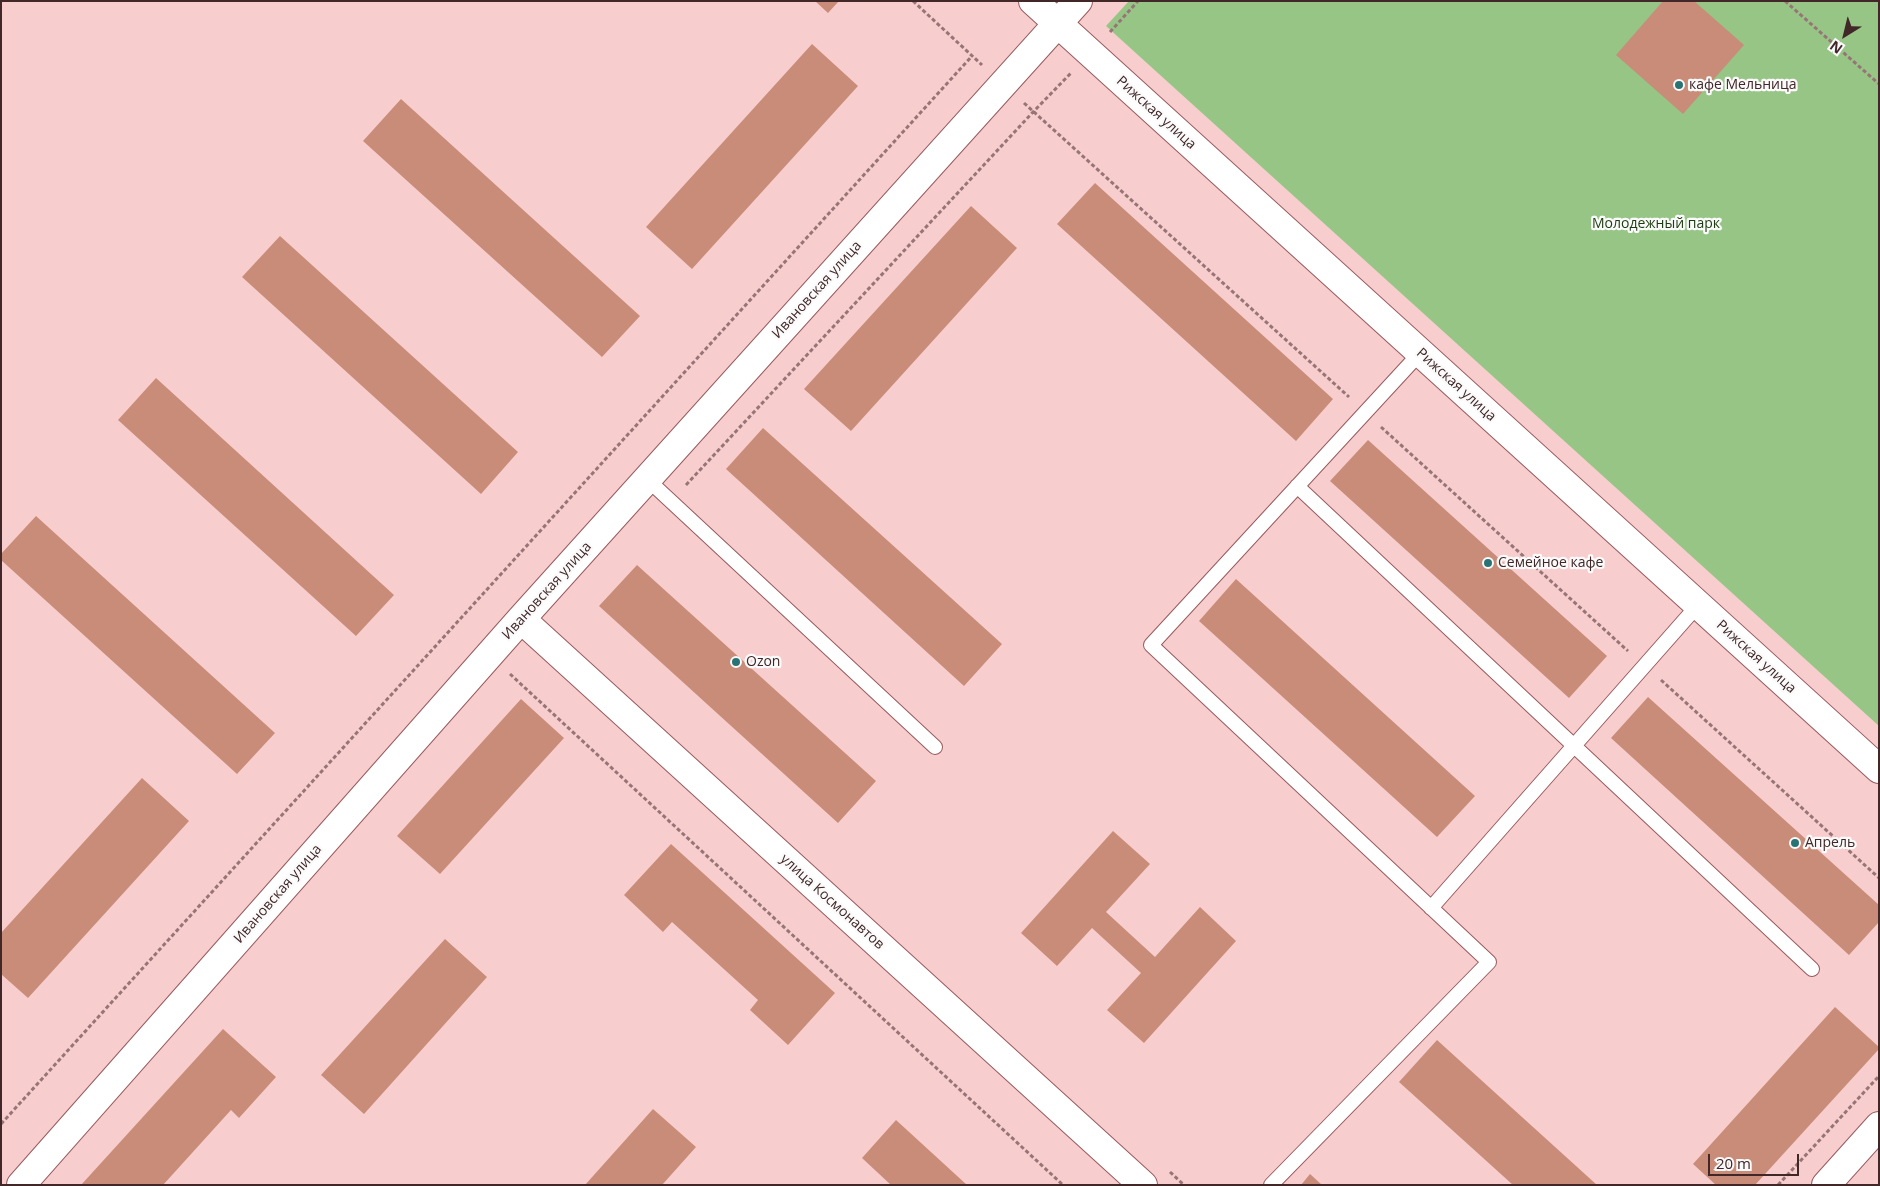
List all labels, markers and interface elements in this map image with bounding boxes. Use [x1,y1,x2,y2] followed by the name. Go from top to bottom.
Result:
[1820,10,1870,60] north arrow
[1826,37,1846,59] text: N
[1113,73,1199,153] street label: Рижская улица
[1689,77,1797,93] place label: кафе Мельница
[1673,79,1685,91] marker: кафе Мельница
[1592,216,1720,232] park label: Молодежный парк
[769,238,865,342] street label: Ивановская улица
[1413,345,1499,425] street label: Рижская улица
[499,539,595,643] street label: Ивановская улица
[1498,555,1603,571] place label: Семейное кафе
[1482,557,1494,569] marker: Семейное кафе
[1713,617,1799,697] street label: Рижская улица
[746,654,780,670] place label: Ozon
[730,656,742,668] marker: Ozon
[1805,835,1855,851] place label: Апрель
[1789,837,1801,849] marker: Апрель
[231,841,325,947] street label: Ивановская улица
[777,851,887,953] street label: улица Космонавтов
[1710,1144,1801,1176] scale bar
[1716,1153,1751,1173] text: 20 m

